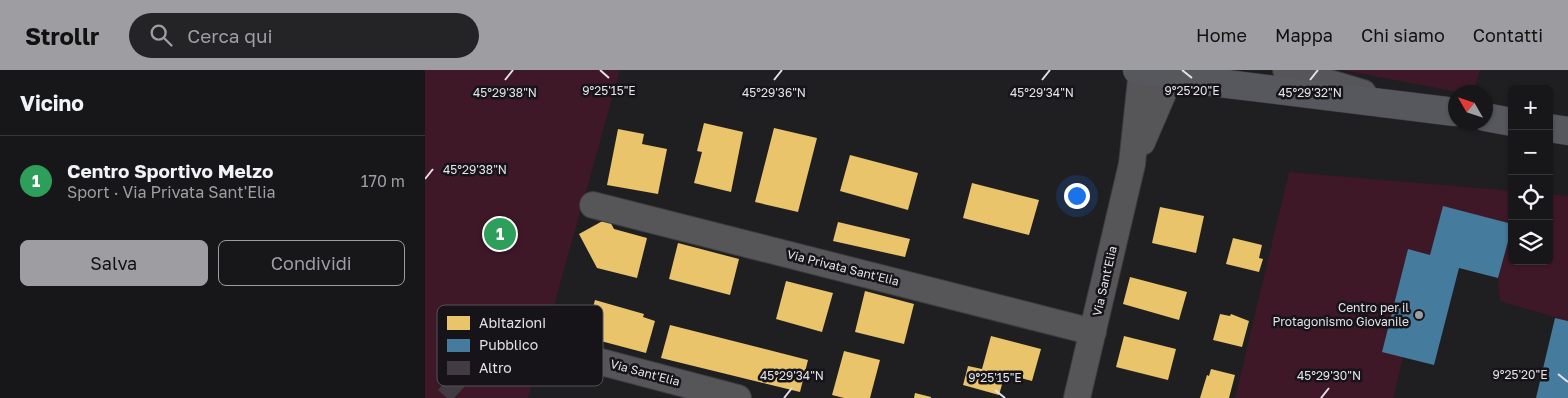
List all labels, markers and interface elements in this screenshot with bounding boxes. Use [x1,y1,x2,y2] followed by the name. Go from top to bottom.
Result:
[129,13,479,58] search box
[25,21,99,50] text: Strollr
[147,21,175,49] icon: search
[187,24,273,47] text: Cerca qui
[1196,24,1247,46] text: Home
[1275,24,1333,46] text: Mappa
[1361,24,1445,46] text: Chi siamo
[1473,24,1543,46] text: Contatti
[582,83,636,98] text: 9°25'15"E
[1165,83,1219,98] text: 9°25'20"E
[473,85,537,100] text: 45°29'38"N
[742,85,806,100] text: 45°29'36"N
[1010,85,1074,100] text: 45°29'34"N
[1278,85,1342,100] text: 45°29'32"N
[1448,85,1493,130] north arrow
[1508,85,1553,265] map controls
[1508,85,1553,130] button: +
[20,90,84,116] text: Vicino
[1508,130,1553,175] button: −
[67,159,273,182] text: Centro Sportivo Melzo
[443,162,507,177] text: 45°29'38"N
[32,171,40,191] text: 1
[361,171,405,191] text: 170 m
[1508,175,1553,220] button: locate
[67,182,276,202] text: Sport · Via Privata Sant'Elia
[1064,183,1090,209] your location
[484,215,516,253] pin: 1
[1508,220,1553,265] button: layers
[20,240,208,286] button: Salva
[218,240,405,286] button: Condividi
[1089,244,1120,317] street label: Via Sant'Elia
[786,246,901,289] street label: Via Privata Sant'Elia
[1272,300,1409,329] place label: Centro per il Protagonismo Giovanile
[437,305,603,386] legend
[1413,309,1425,321] marker: Centro per il Protagonismo Giovanile
[479,314,546,331] text: Abitazioni
[479,336,538,353] text: Pubblico
[609,356,682,389] street label: Via Sant'Elia
[479,359,512,376] text: Altro
[1493,367,1547,382] text: 9°25'20"E
[760,368,824,383] text: 45°29'34"N
[1297,368,1361,383] text: 45°29'30"N
[968,370,1022,385] text: 9°25'15"E

